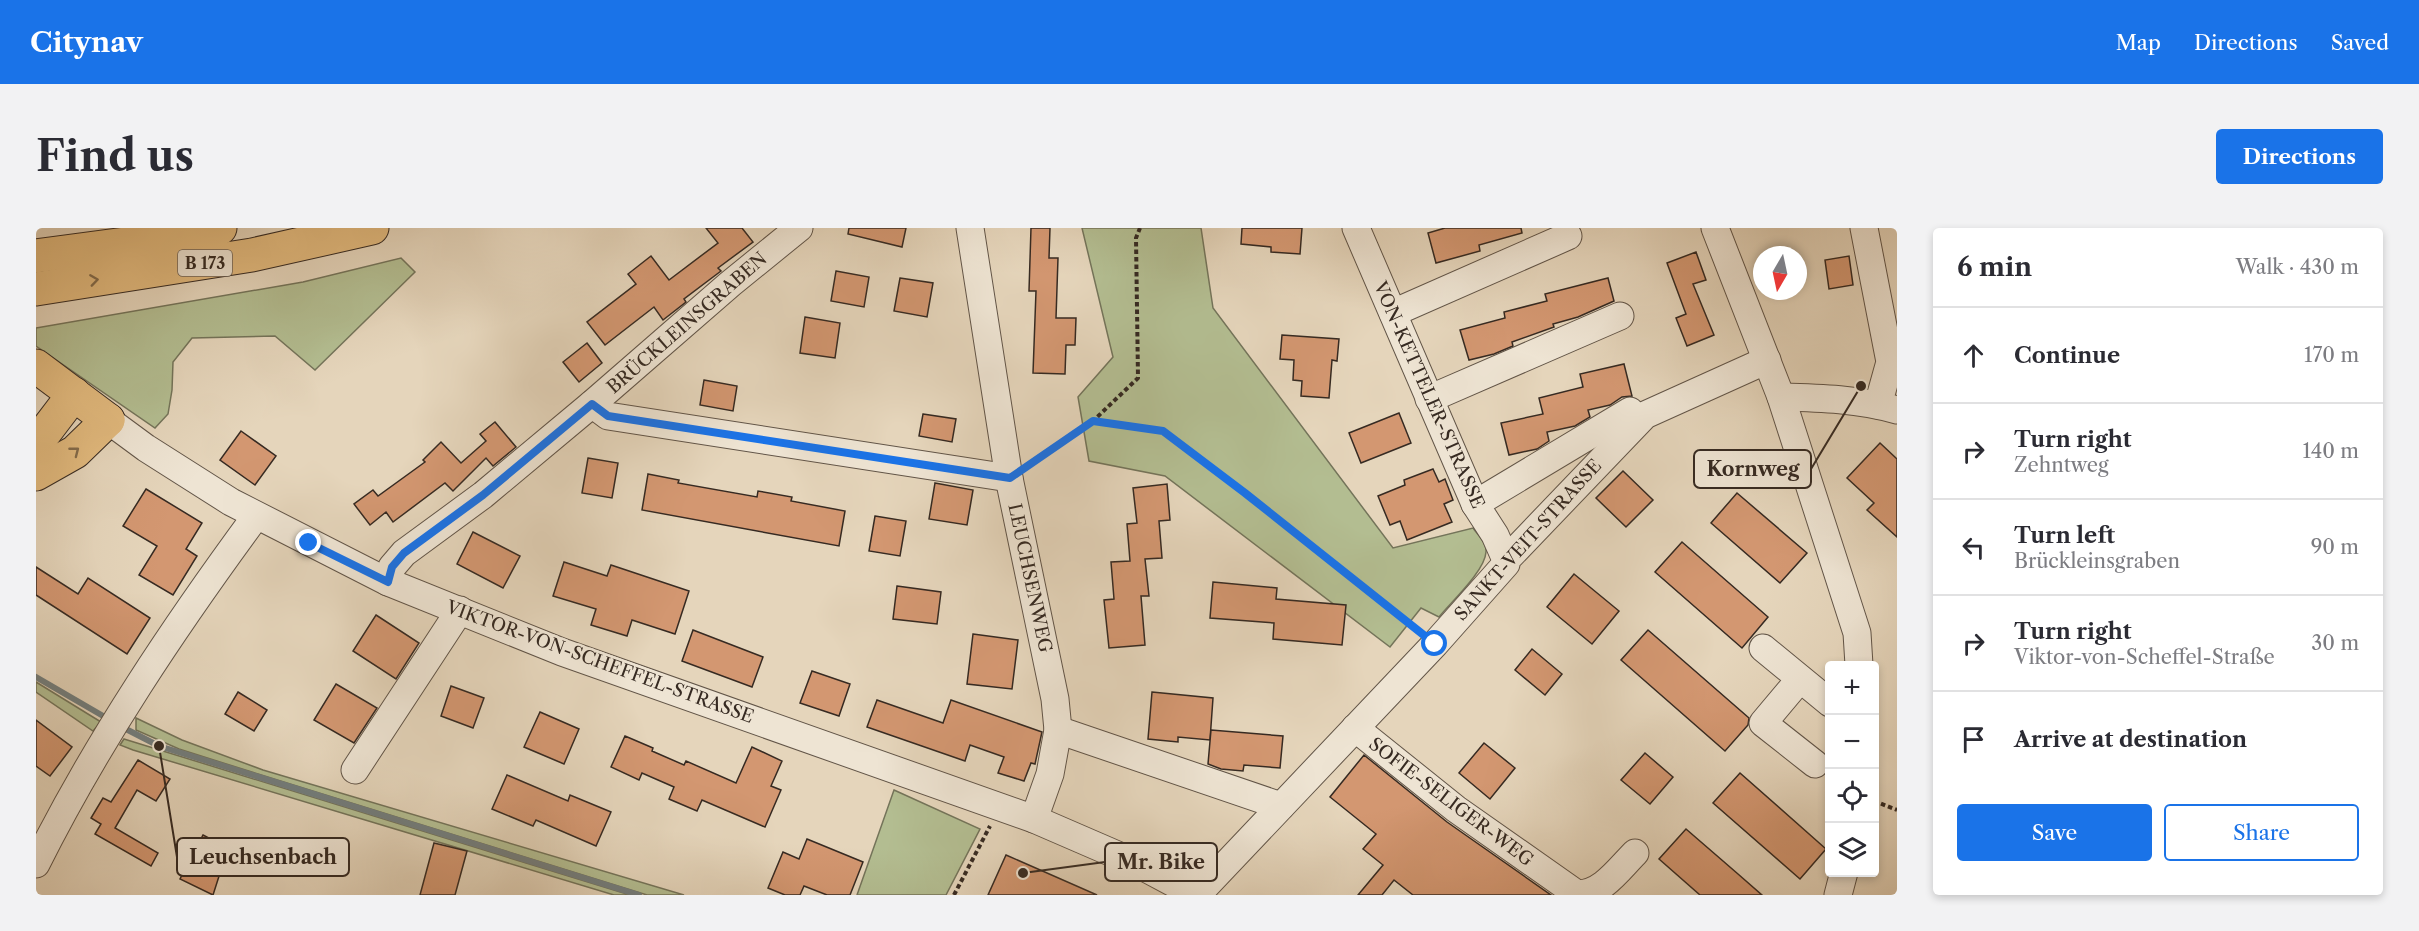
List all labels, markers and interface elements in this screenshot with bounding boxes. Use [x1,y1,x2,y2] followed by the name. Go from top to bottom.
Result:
[30,25,143,59] text: Citynav
[2116,30,2161,55] text: Map
[2194,30,2298,55] text: Directions
[2331,30,2389,55] text: Saved
[2216,129,2383,184] button: Directions
[36,130,194,182] text: Find us
[1753,246,1807,300] north arrow
[602,247,771,398] street label: BRÜCKLEINSGRABEN
[178,250,232,276] road number: B 173
[1957,251,2032,283] text: 6 min
[2236,255,2359,279] text: Walk · 430 m
[89,275,98,287] one-way arrow
[1368,277,1489,512] street label: VON-KETTELER-STRASSE
[1957,339,1990,372] icon: ahead
[2014,342,2120,369] text: Continue
[2304,343,2359,367] text: 170 m
[2014,426,2132,453] text: Turn right
[1957,435,1990,468] icon: right
[2302,439,2359,463] text: 140 m
[68,447,79,458] one-way arrow
[1694,450,1811,488] callout: Kornweg
[2014,453,2109,477] text: Zehntweg
[1450,455,1606,625] street label: SANKT-VEIT-STRASSE
[1706,457,1800,481] text: Kornweg
[1003,501,1057,655] street label: LEUCHSENWEG
[2014,522,2115,549] text: Turn left
[295,529,321,555] route end
[1957,531,1990,564] icon: left
[2311,535,2359,559] text: 90 m
[2014,549,2180,573] text: Brückleinsgraben
[442,596,757,728] street label: VIKTOR-VON-SCHEFFEL-STRASSE
[2014,618,2132,645] text: Turn right
[1957,627,1990,660] icon: right
[1421,630,1447,656] route start
[2311,631,2359,655] text: 30 m
[2014,645,2275,669] text: Viktor-von-Scheffel-Straße
[1825,661,1879,877] map controls
[1825,661,1879,715] button: +
[1825,715,1879,769] button: −
[1957,723,1990,756] icon: arrive
[2014,726,2247,753] text: Arrive at destination
[1364,733,1538,871] street label: SOFIE-SELIGER-WEG
[1825,769,1879,823] button: locate
[1957,804,2152,861] button: Save
[2164,804,2359,861] button: Share
[1825,823,1879,877] button: layers
[177,838,349,876] callout: Leuchsenbach
[1105,843,1217,881] callout: Mr. Bike
[189,845,337,869] text: Leuchsenbach
[1117,850,1205,874] text: Mr. Bike

